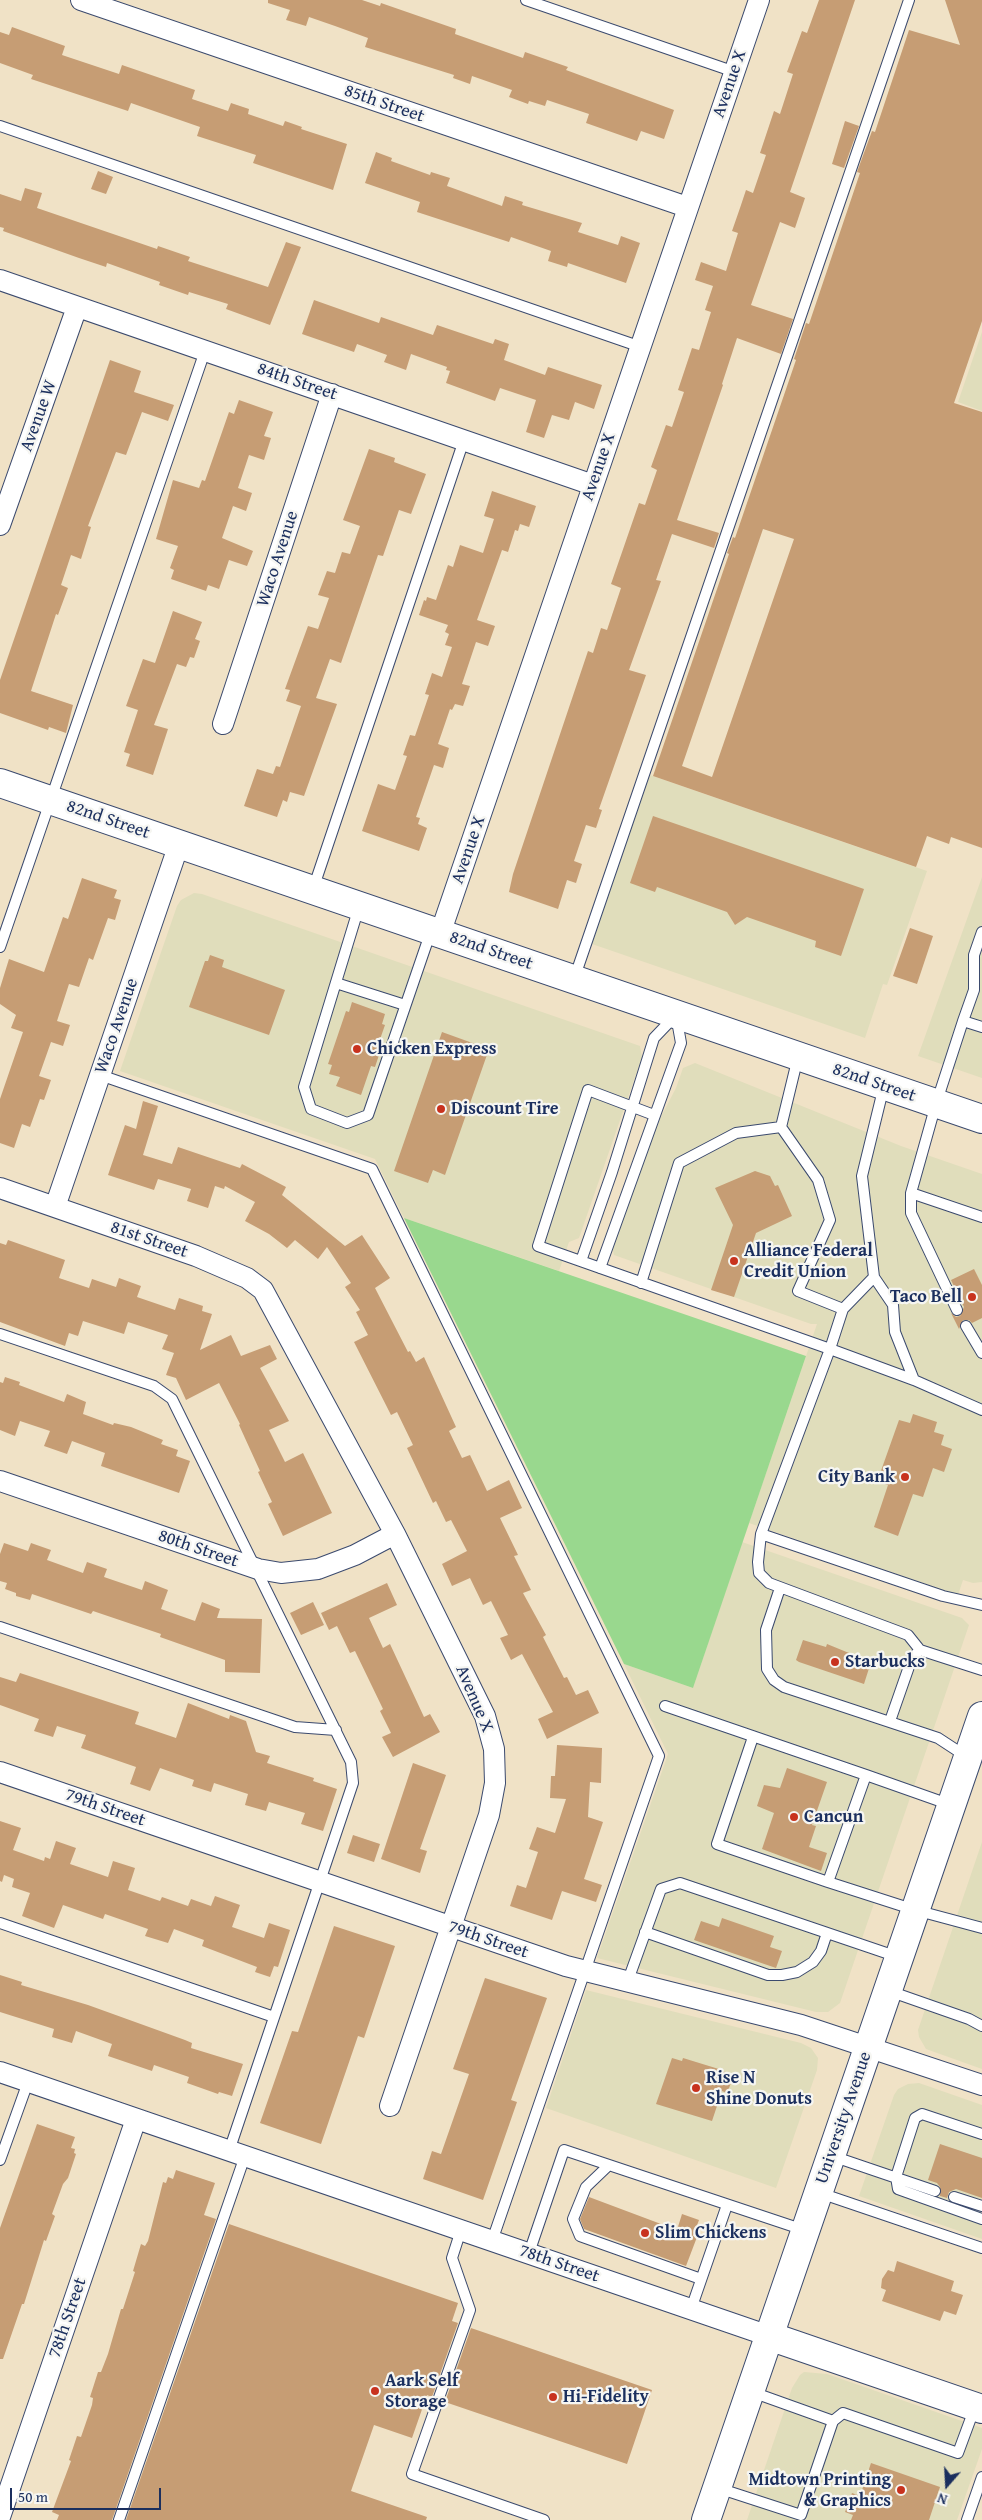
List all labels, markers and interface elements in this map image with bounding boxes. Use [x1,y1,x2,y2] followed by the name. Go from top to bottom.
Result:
[708,47,752,121] street label: Avenue X
[341,80,427,128] street label: 85th Street
[254,358,340,406] street label: 84th Street
[16,377,62,455] street label: Avenue W
[577,430,621,504] street label: Avenue X
[252,508,304,610] street label: Waco Avenue
[64,796,152,844] street label: 82nd Street
[447,813,491,887] street label: Avenue X
[447,927,535,975] street label: 82nd Street
[91,975,143,1077] street label: Waco Avenue
[367,1038,496,1060] place label: Chicken Express
[351,1043,363,1055] marker: Chicken Express
[830,1059,918,1107] street label: 82nd Street
[451,1098,559,1120] place label: Discount Tire
[435,1103,447,1115] marker: Discount Tire
[108,1217,190,1263] street label: 81st Street
[744,1240,873,1282] place label: Alliance Federal Credit Union
[728,1255,740,1267] marker: Alliance Federal Credit Union
[890,1286,962,1308] place label: Taco Bell
[966,1291,978,1303] marker: Taco Bell
[818,1466,895,1488] place label: City Bank
[899,1471,911,1483] marker: City Bank
[155,1525,241,1573] street label: 80th Street
[845,1651,925,1673] place label: Starbucks
[829,1656,841,1668] marker: Starbucks
[450,1662,498,1736] street label: Avenue X
[62,1784,148,1832] street label: 79th Street
[804,1806,863,1828] place label: Cancun
[788,1811,800,1823] marker: Cancun
[445,1916,531,1964] street label: 79th Street
[811,2049,877,2187] street label: University Avenue
[706,2067,812,2110] place label: Rise N Shine Donuts
[690,2082,702,2094] marker: Rise N Shine Donuts
[655,2222,767,2244] place label: Slim Chickens
[639,2227,651,2239] marker: Slim Chickens
[516,2240,602,2288] street label: 78th Street
[44,2275,92,2361] street label: 78th Street
[385,2370,458,2412] place label: Aark Self Storage
[369,2385,381,2397] marker: Aark Self Storage
[563,2386,649,2408] place label: Hi-Fidelity
[547,2391,559,2403] marker: Hi-Fidelity
[922,2460,972,2510] north arrow
[748,2469,891,2512] place label: Midtown Printing & Graphics
[12,2478,164,2510] scale bar
[895,2484,907,2496] marker: Midtown Printing & Graphics
[18,2486,48,2507] text: 50 m
[934,2488,950,2510] text: N

